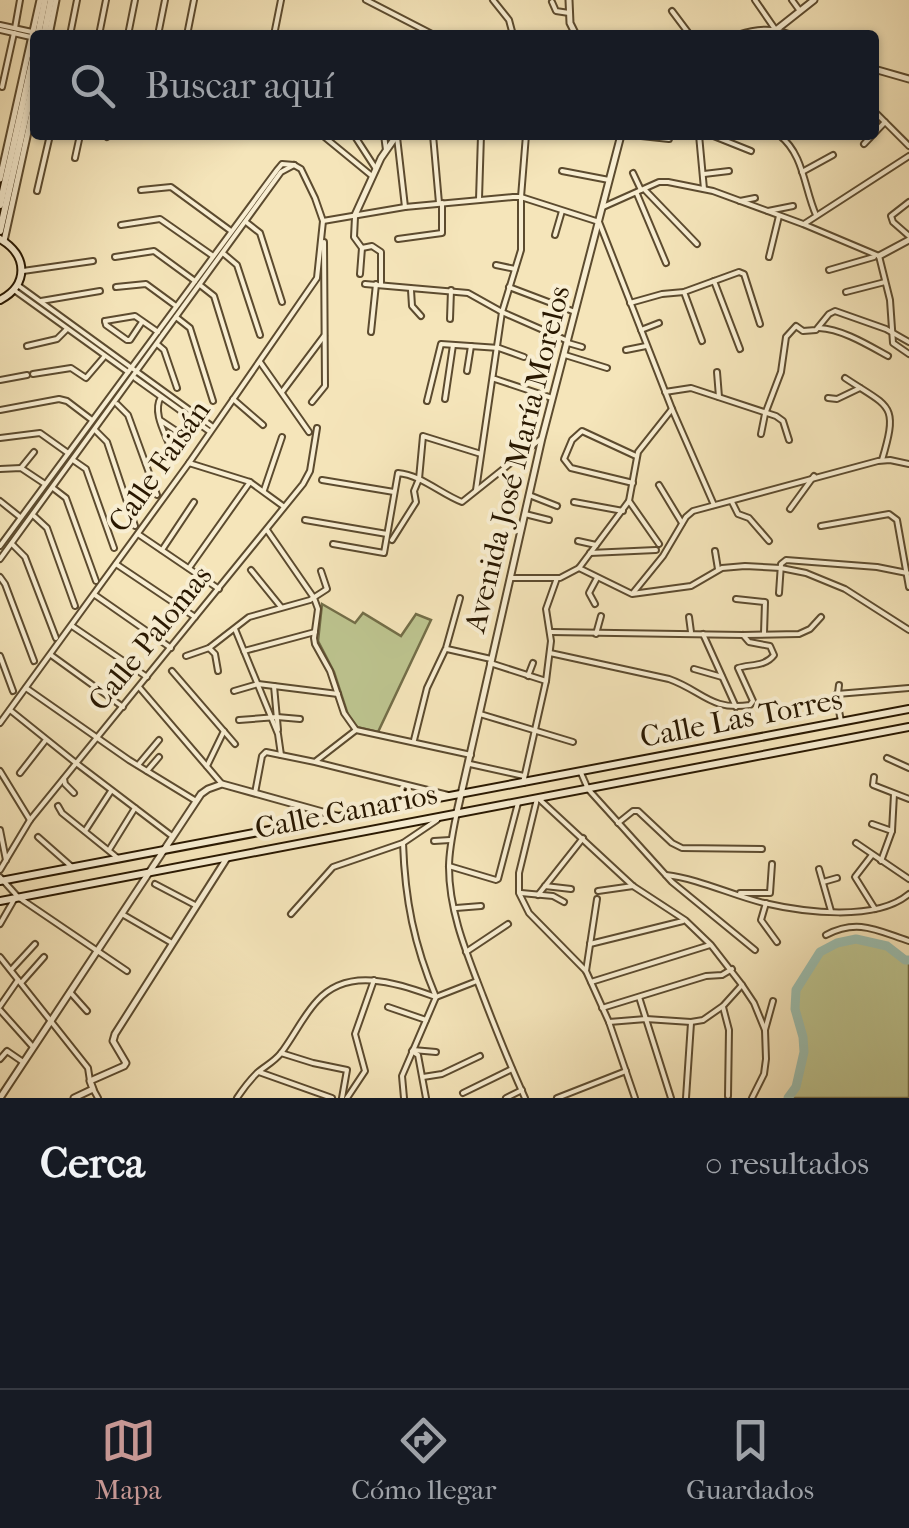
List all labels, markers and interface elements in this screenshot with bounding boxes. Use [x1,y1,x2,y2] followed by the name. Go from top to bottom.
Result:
[30,30,879,140] search box
[65,58,120,113] icon: search
[145,63,334,108] text: Buscar aquí
[457,282,578,637] street label: Avenida José María Morelos
[101,393,218,539] street label: Calle Faisán
[81,559,220,718] street label: Calle Palomas
[637,682,845,755] street label: Calle Las Torres
[252,777,440,846] street label: Calle Canarios
[40,1139,145,1188] text: Cerca
[705,1145,869,1182] text: 0 resultados
[95,1413,162,1506] tab: Mapa
[351,1413,496,1506] tab: Cómo llegar
[686,1413,814,1506] tab: Guardados

